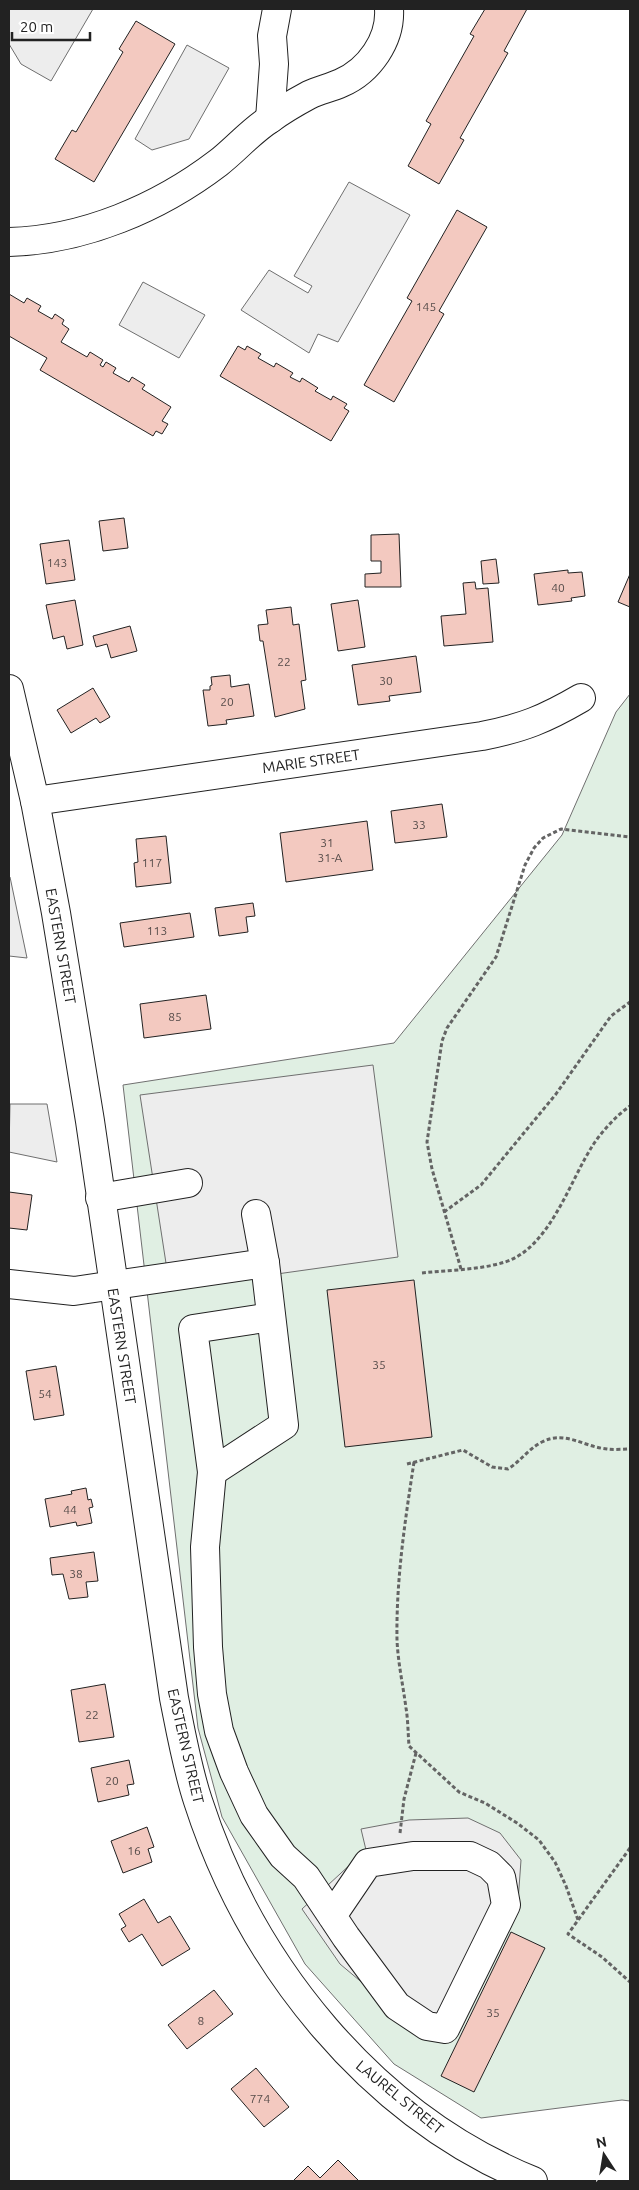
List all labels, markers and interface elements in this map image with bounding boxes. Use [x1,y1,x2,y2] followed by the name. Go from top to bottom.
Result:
[12,10,90,42] scale bar
[20,18,53,35] text: 20 m
[416,300,436,313] house number: 145
[47,556,67,569] house number: 143
[551,581,565,594] house number: 40
[277,655,291,668] house number: 22
[379,674,393,687] house number: 30
[220,695,234,708] house number: 20
[261,746,362,776] street label: MARIE STREET
[412,818,426,831] house number: 33
[320,836,334,849] house number: 31
[318,851,343,864] house number: 31-A
[142,856,162,869] house number: 117
[42,887,80,1006] street label: EASTERN STREET
[147,924,167,937] house number: 113
[168,1010,182,1023] house number: 85
[104,1287,140,1406] street label: EASTERN STREET
[372,1358,386,1371] house number: 35
[38,1387,52,1400] house number: 54
[63,1503,77,1516] house number: 44
[69,1567,83,1580] house number: 38
[165,1687,208,1806] street label: EASTERN STREET
[85,1708,99,1721] house number: 22
[105,1774,119,1787] house number: 20
[127,1844,141,1857] house number: 16
[486,2006,500,2019] house number: 35
[198,2014,205,2027] house number: 8
[353,2057,448,2138] street label: LAUREL STREET
[250,2092,270,2105] house number: 774
[579,2130,629,2180] north arrow
[595,2133,608,2151] text: N

